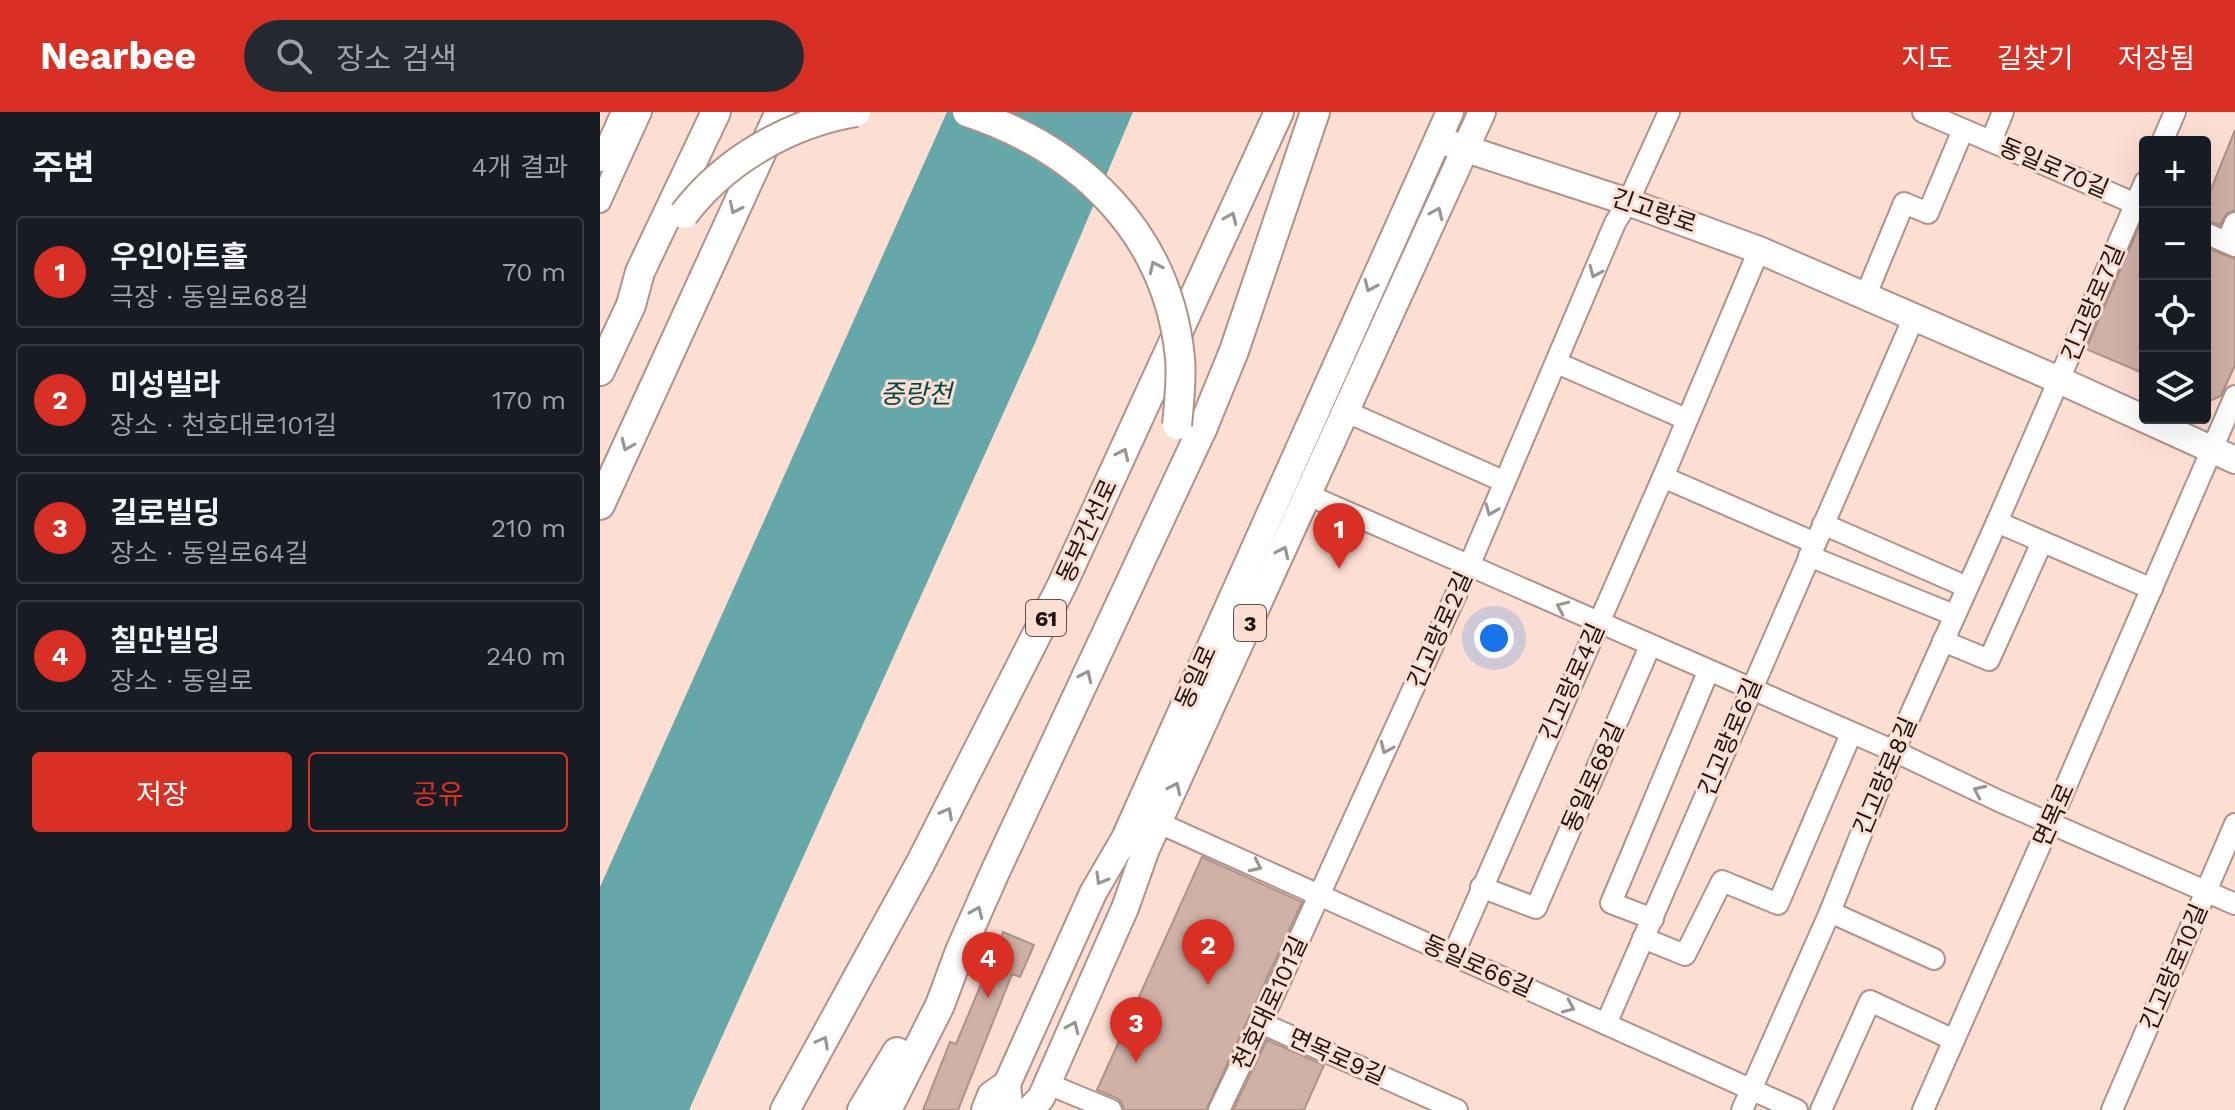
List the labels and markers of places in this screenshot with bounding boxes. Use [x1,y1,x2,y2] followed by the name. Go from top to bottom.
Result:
[1313,503,1365,569] pin: 1
[1182,919,1234,985] pin: 2
[962,932,1014,998] pin: 4
[1110,997,1162,1063] pin: 3

